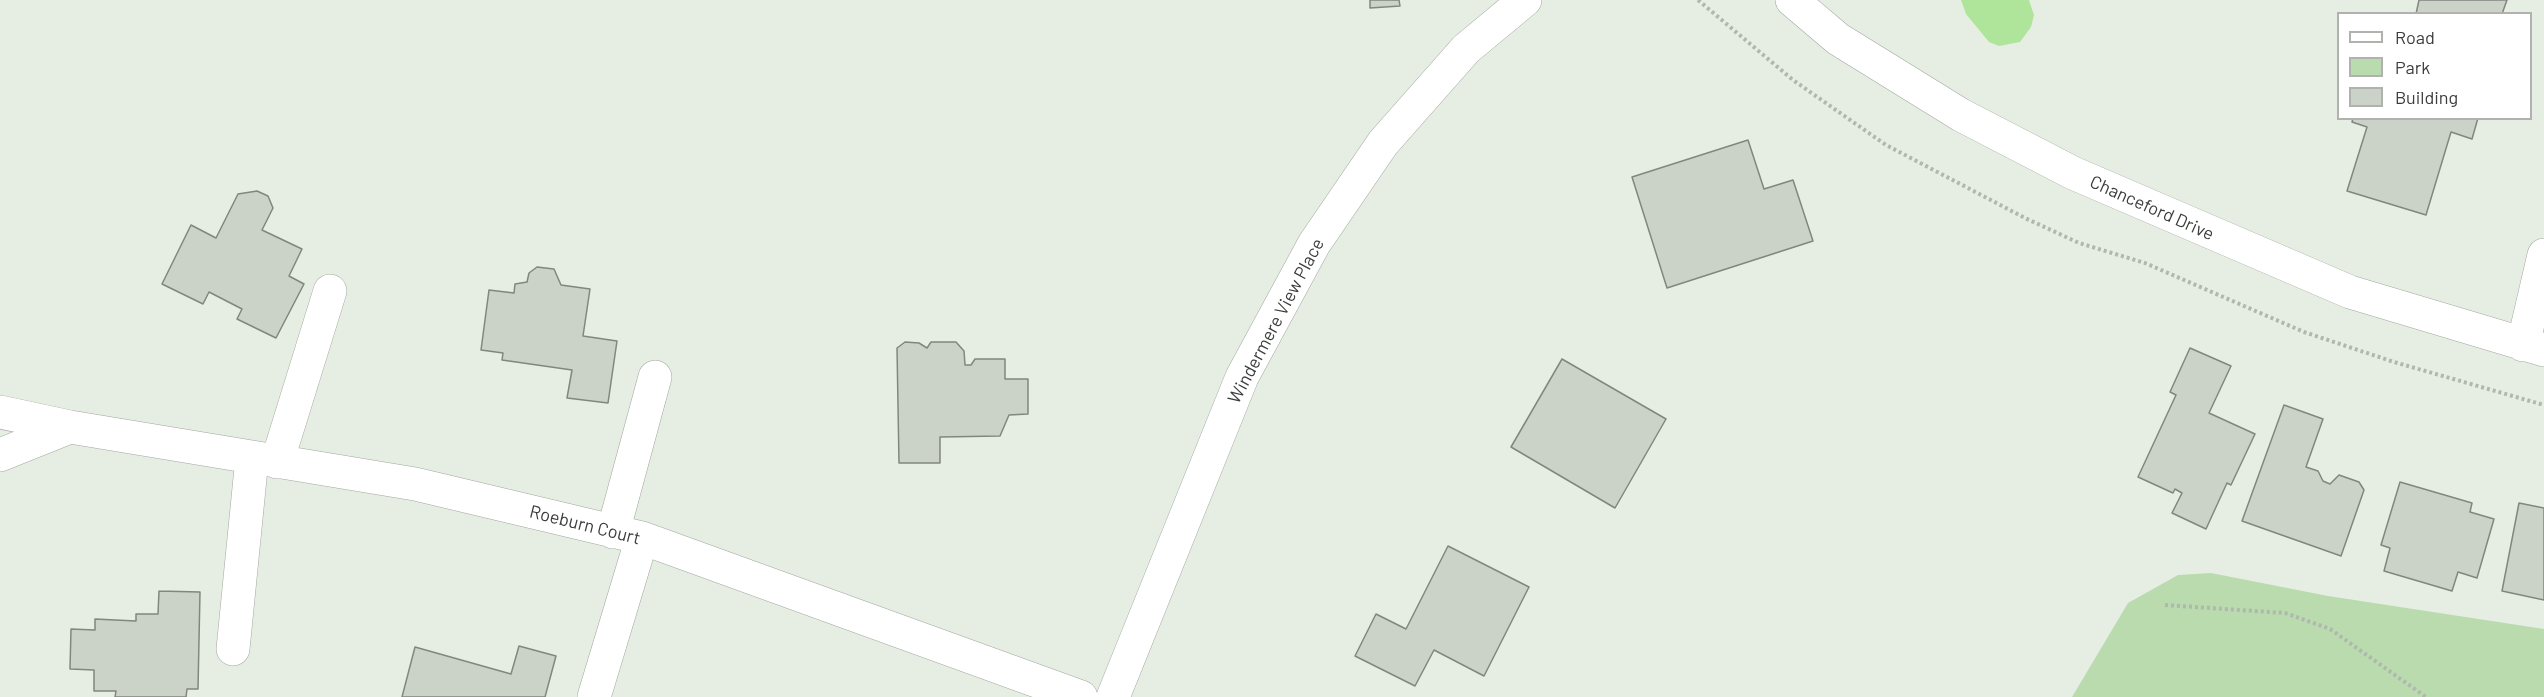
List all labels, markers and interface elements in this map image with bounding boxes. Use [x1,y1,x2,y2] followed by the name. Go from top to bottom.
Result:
[2337,12,2532,120] legend
[2395,26,2435,48] text: Road
[2395,56,2430,78] text: Park
[2395,86,2458,108] text: Building
[2087,171,2217,245] street label: Chanceford Drive
[1223,235,1329,407] street label: Windermere View Place
[527,501,643,549] street label: Roeburn Court

